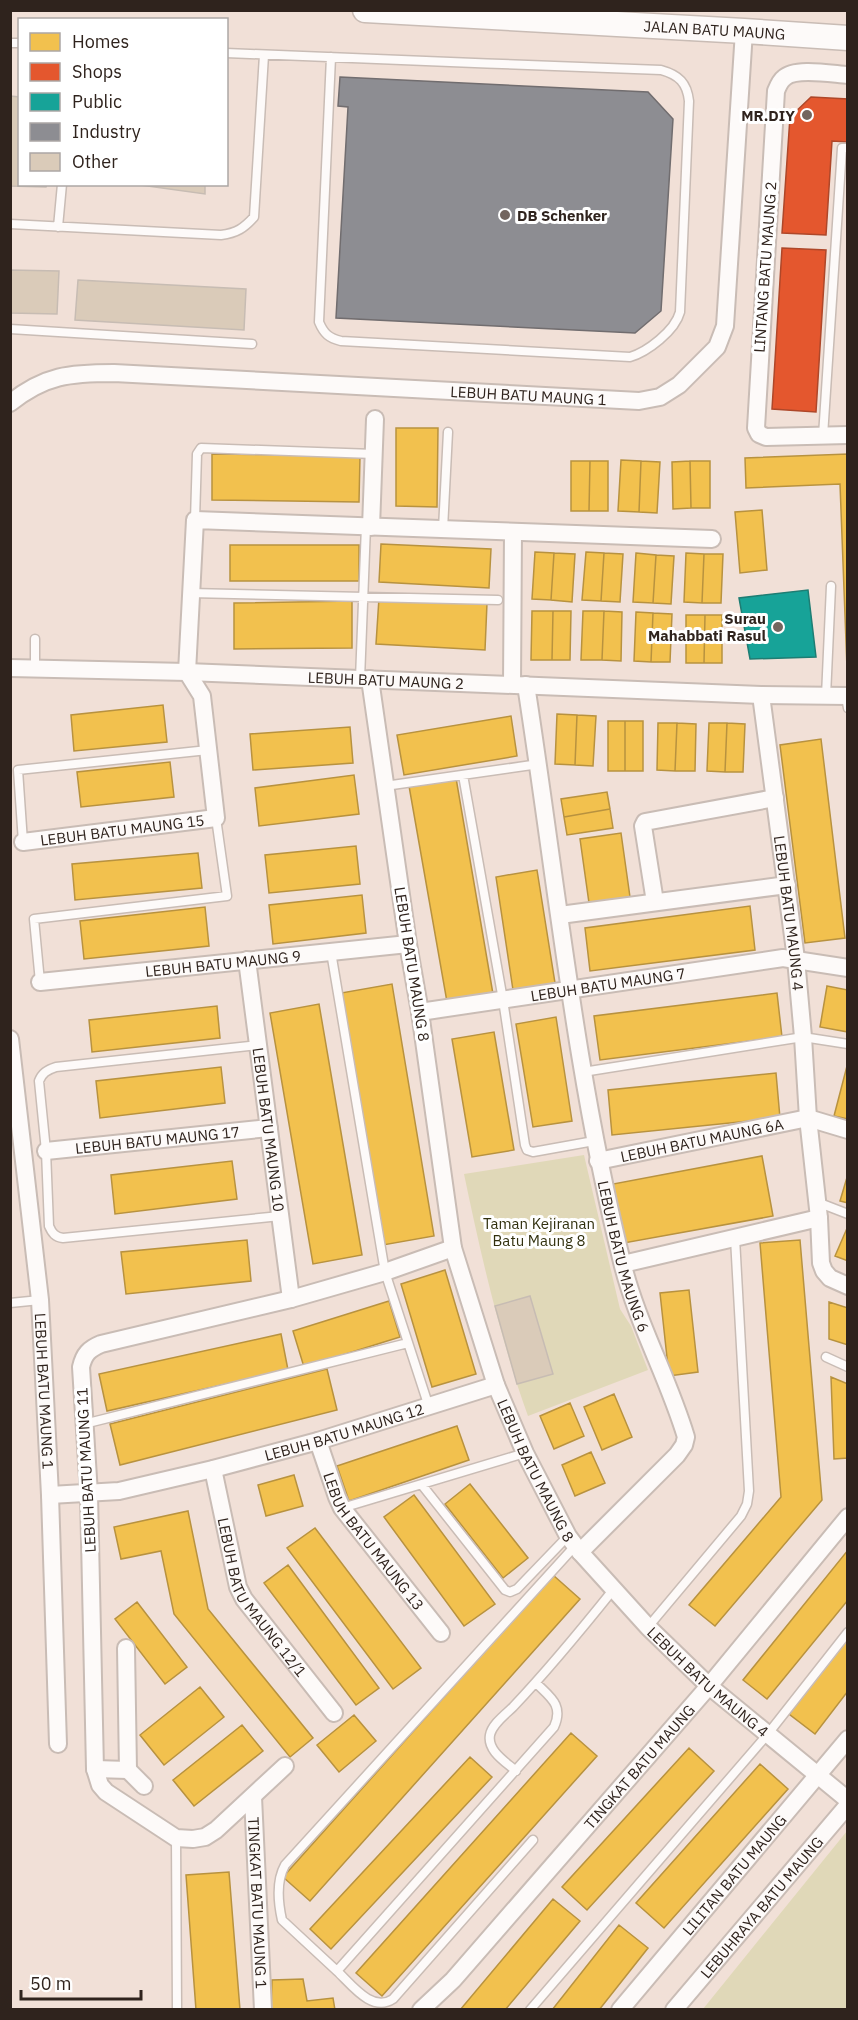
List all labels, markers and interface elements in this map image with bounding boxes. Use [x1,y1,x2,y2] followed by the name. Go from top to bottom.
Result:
[643,16,786,43] street label: JALAN BATU MAUNG
[18,18,228,186] legend
[72,30,129,53] text: Homes
[72,60,122,83] text: Shops
[72,90,122,113] text: Public
[741,106,795,125] place label: MR.DIY
[800,108,814,122] marker: MR.DIY
[72,120,141,143] text: Industry
[72,150,118,173] text: Other
[750,181,780,353] street label: LINTANG BATU MAUNG 2
[517,206,607,225] place label: DB Schenker
[498,208,512,222] marker: DB Schenker
[450,381,607,409] street label: LEBUH BATU MAUNG 1
[648,609,766,645] place label: Surau Mahabbati Rasul
[771,620,785,634] marker: Surau Mahabbati Rasul
[307,667,464,693] street label: LEBUH BATU MAUNG 2
[39,810,205,849] street label: LEBUH BATU MAUNG 15
[770,834,808,992] street label: LEBUH BATU MAUNG 4
[390,885,434,1043] street label: LEBUH BATU MAUNG 8
[144,946,302,981] street label: LEBUH BATU MAUNG 9
[529,963,687,1005] street label: LEBUH BATU MAUNG 7
[249,1046,289,1213] street label: LEBUH BATU MAUNG 10
[619,1114,785,1166] street label: LEBUH BATU MAUNG 6A
[74,1122,241,1157] street label: LEBUH BATU MAUNG 17
[594,1179,654,1335] street label: LEBUH BATU MAUNG 6
[483,1214,595,1250] park label: Taman Kejiranan Batu Maung 8
[31,1313,58,1470] street label: LEBUH BATU MAUNG 1
[72,1387,100,1553] street label: LEBUH BATU MAUNG 11
[493,1396,578,1546] street label: LEBUH BATU MAUNG 8
[262,1399,426,1464] street label: LEBUH BATU MAUNG 12
[320,1469,429,1614] street label: LEBUH BATU MAUNG 13
[214,1516,311,1680] street label: LEBUH BATU MAUNG 12/1
[644,1622,773,1741] street label: LEBUH BATU MAUNG 4
[579,1700,698,1833] street label: TINGKAT BATU MAUNG
[678,1810,790,1939] street label: LILITAN BATU MAUNG
[244,1817,271,1989] street label: TINGKAT BATU MAUNG 1
[696,1832,827,1982] street label: LEBUHRAYA BATU MAUNG
[21,1963,141,2001] scale bar
[30,1972,72,1995] text: 50 m

